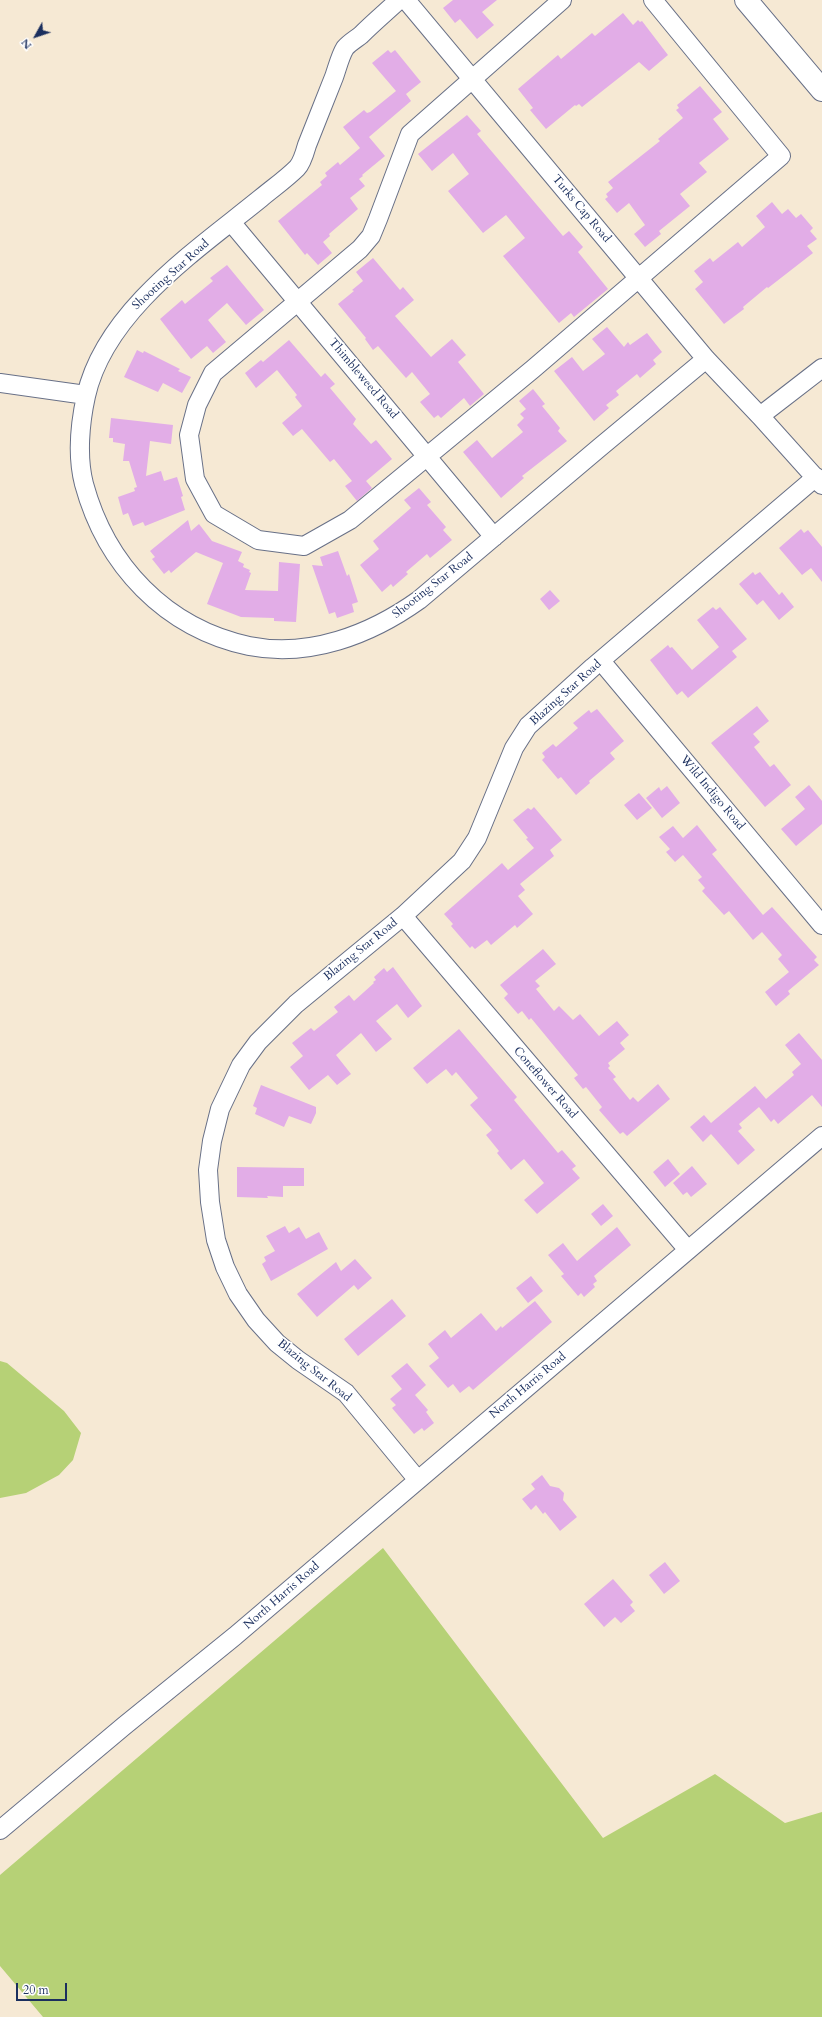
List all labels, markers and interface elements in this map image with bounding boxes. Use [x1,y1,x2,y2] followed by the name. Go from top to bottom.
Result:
[16,16,56,56] north arrow
[18,36,35,53] text: N
[549,172,613,246] street label: Turks Cap Road
[130,237,212,313] street label: Shooting Star Road
[325,336,401,422] street label: Thimbleweed Road
[390,550,476,622] street label: Shooting Star Road
[527,657,605,729] street label: Blazing Star Road
[677,753,747,833] street label: Wild Indigo Road
[321,916,401,984] street label: Blazing Star Road
[510,1044,580,1122] street label: Coneflower Road
[274,1337,354,1405] street label: Blazing Star Road
[487,1350,569,1422] street label: North Harris Road
[241,1559,323,1633] street label: North Harris Road
[18,1975,69,2001] scale bar
[23,1982,49,1998] text: 20 m

